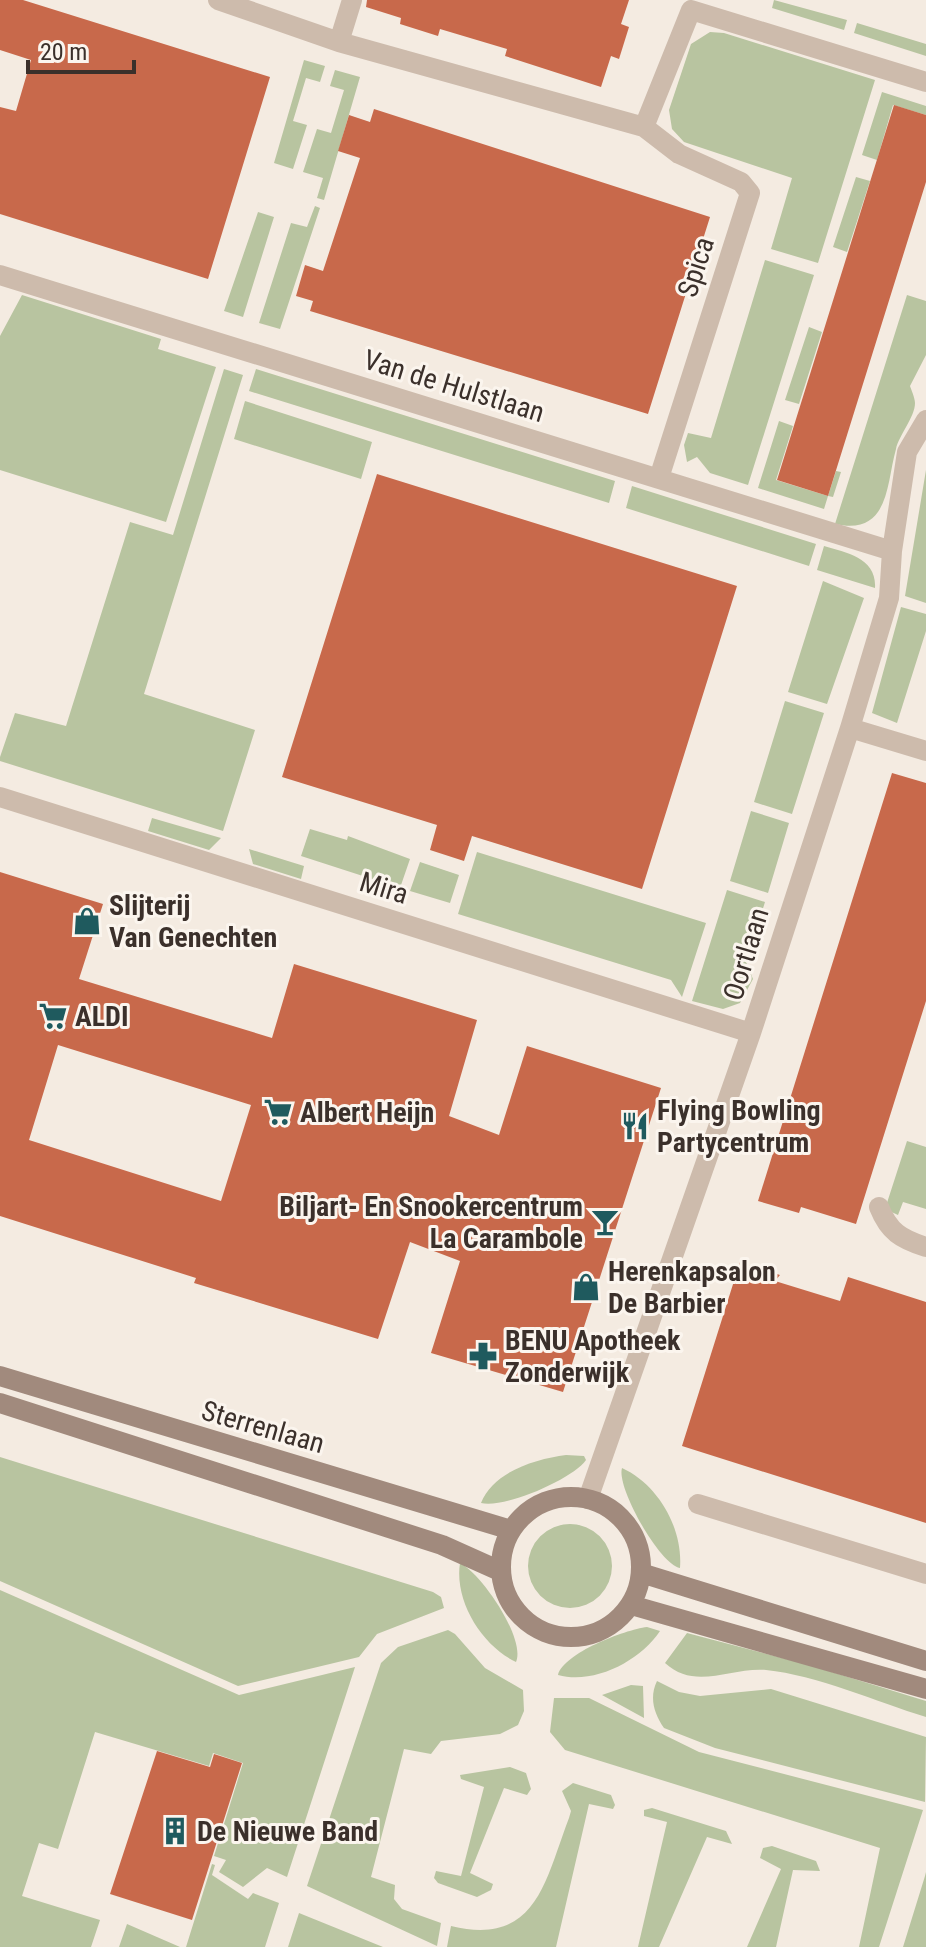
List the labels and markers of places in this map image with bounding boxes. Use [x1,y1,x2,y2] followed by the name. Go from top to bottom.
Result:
[109,889,277,954] place label: Slijterij Van Genechten
[72,906,102,936] shop icon: Slijterij Van Genechten
[75,1000,129,1033] place label: ALDI
[38,1001,68,1031] supermarket icon: ALDI
[657,1094,821,1159] place label: Flying Bowling Partycentrum
[300,1096,434,1129] place label: Albert Heijn
[263,1097,293,1127] supermarket icon: Albert Heijn
[620,1111,650,1141] restaurant icon: Flying Bowling Partycentrum
[279,1190,583,1255] place label: Biljart- En Snookercentrum La Carambole
[590,1207,620,1237] bar icon: Biljart- En Snookercentrum La Carambole
[608,1255,776,1320] place label: Herenkapsalon De Barbier
[571,1272,601,1302] shop icon: Herenkapsalon De Barbier
[505,1324,681,1389] place label: BENU Apotheek Zonderwijk
[468,1341,498,1371] pharmacy icon: BENU Apotheek Zonderwijk
[197,1815,378,1848] place label: De Nieuwe Band
[160,1816,190,1846] building icon: De Nieuwe Band

